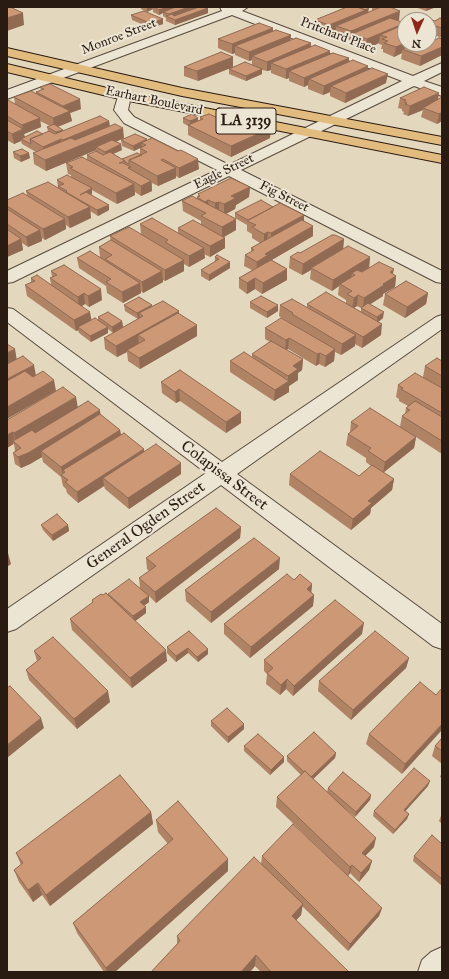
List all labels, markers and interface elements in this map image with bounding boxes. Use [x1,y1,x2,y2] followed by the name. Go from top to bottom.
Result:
[397,12,437,52] north arrow
[298,14,378,58] street label: Pritchard Place
[79,16,159,58] street label: Monroe Street
[411,37,421,50] text: N
[104,83,204,119] street label: Earhart Boulevard
[216,108,276,134] road number: LA 3139
[191,151,257,193] street label: Eagle Street
[257,178,311,216] street label: Fig Street
[177,437,271,515] street label: Colapissa Street
[83,478,209,574] street label: General Ogden Street

